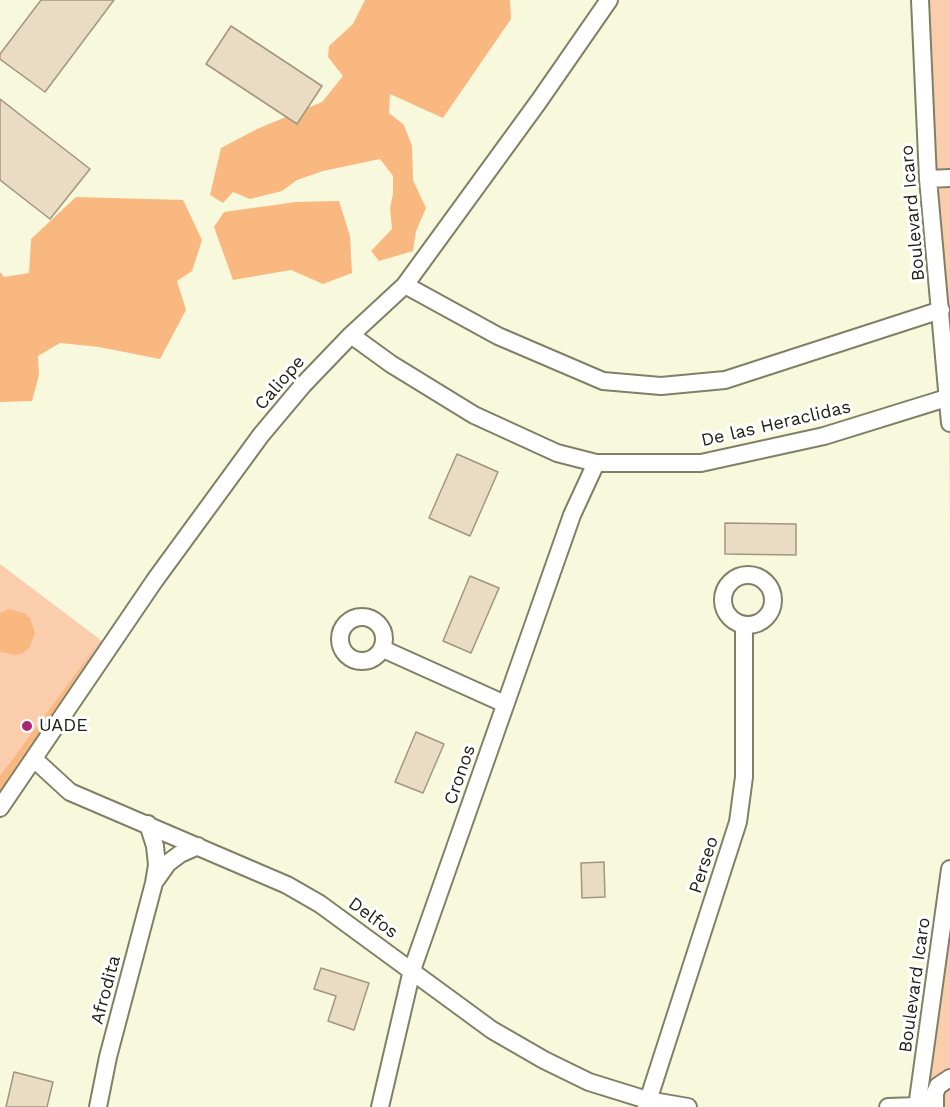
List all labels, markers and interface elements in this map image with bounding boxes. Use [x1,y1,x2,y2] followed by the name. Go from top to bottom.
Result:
[896,144,930,282] street label: Boulevard Icaro
[250,351,310,415] street label: Caliope
[699,396,853,452] street label: De las Heraclidas
[39,715,88,737] place label: UADE
[20,719,34,733] marker: UADE
[440,742,480,808] street label: Cronos
[685,834,723,896] street label: Perseo
[344,893,402,943] street label: Delfos
[895,916,935,1054] street label: Boulevard Icaro
[86,953,126,1027] street label: Afrodita

